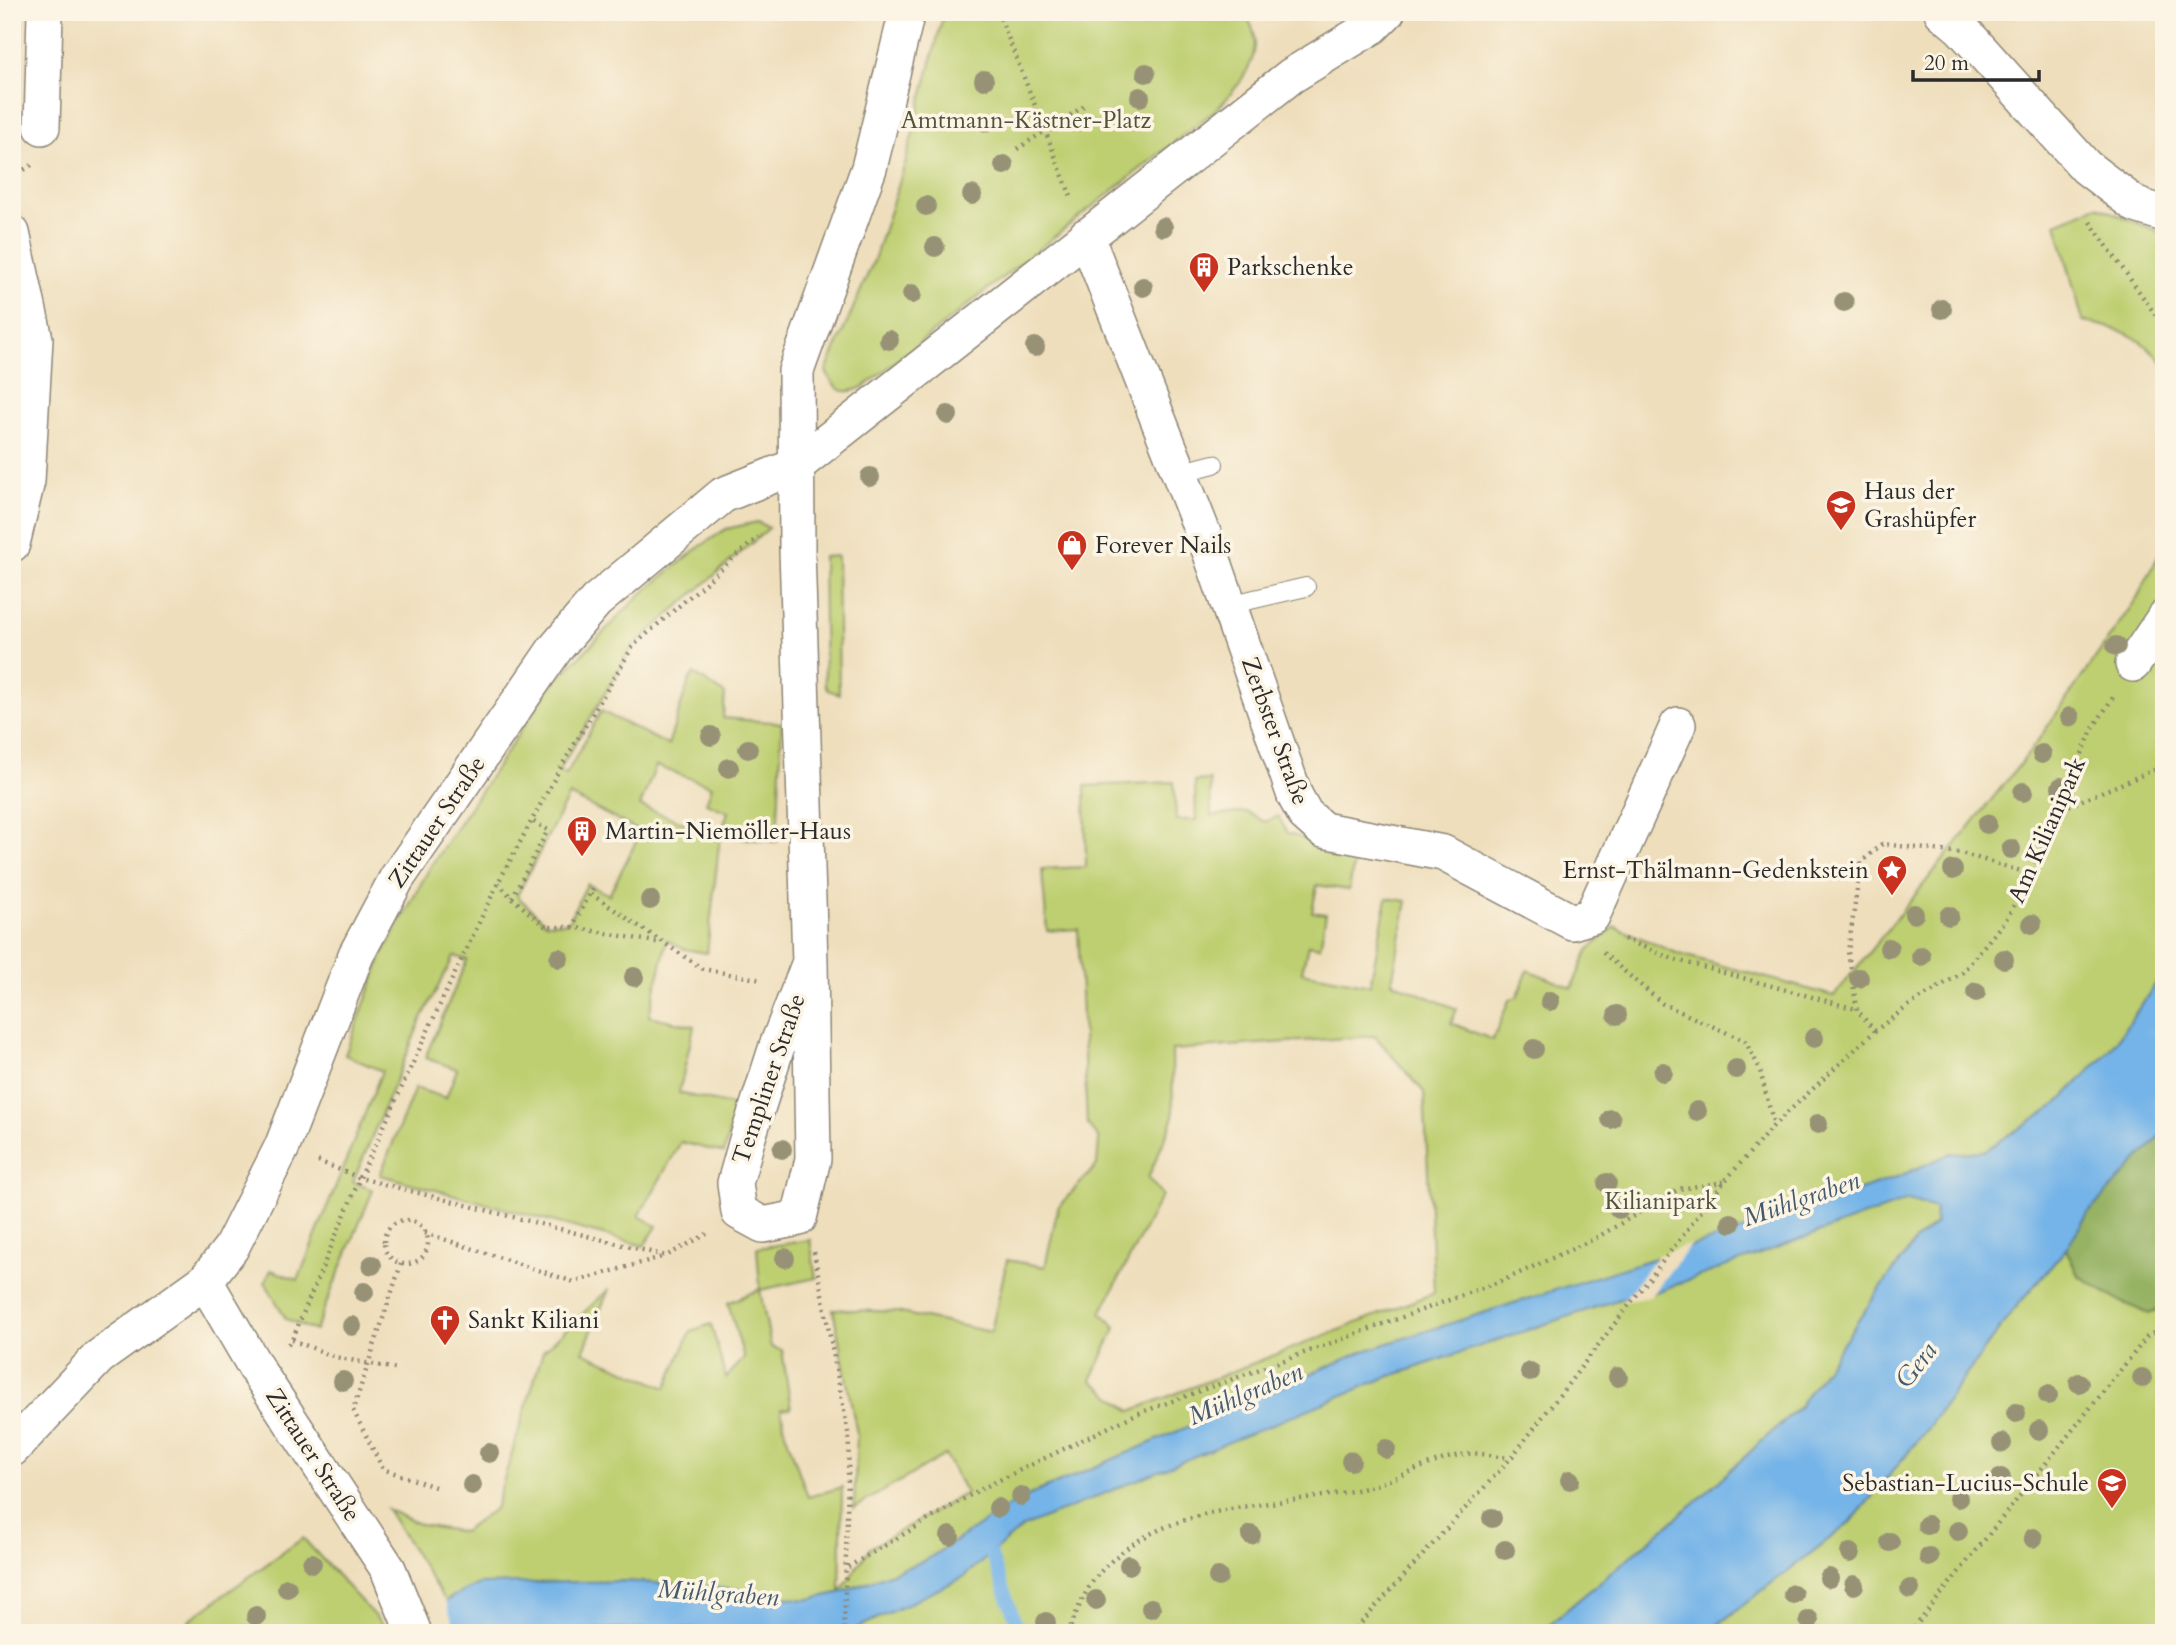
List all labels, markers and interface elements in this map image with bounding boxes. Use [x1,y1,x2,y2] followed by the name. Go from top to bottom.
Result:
[1913,38,2039,82] scale bar
[1924,49,1969,78] text: 20 m
[901,104,1152,137] park label: Amtmann-Kästner-Platz
[1187,250,1221,294] building icon: Parkschenke
[1227,251,1354,284] place label: Parkschenke
[1864,475,1976,536] place label: Haus der Grashüpfer
[1824,488,1858,532] school or university icon: Haus der Grashüpfer
[1055,528,1089,572] shop icon: Forever Nails
[1095,529,1231,562] place label: Forever Nails
[1233,652,1317,810] street label: Zerbster Straße
[381,750,493,894] street label: Zittauer Straße
[2000,752,2094,908] street label: Am Kilianipark
[565,814,599,858] building icon: Martin-Niemöller-Haus
[605,815,851,848] place label: Martin-Niemöller-Haus
[1875,853,1909,897] place icon: Ernst-Thälmann-Gedenkstein
[1562,854,1869,887] place label: Ernst-Thälmann-Gedenkstein
[724,989,814,1169] street label: Templiner Straße
[1738,1163,1864,1235] water label: Mühlgraben
[1605,1185,1718,1218] park label: Kilianipark
[428,1303,462,1347] church icon: Sankt Kiliani
[468,1304,599,1337] place label: Sankt Kiliani
[1887,1334,1945,1395] water label: Gera
[1182,1354,1308,1434] water label: Mühlgraben
[258,1382,368,1528] street label: Zittauer Straße
[2095,1466,2129,1510] school or university icon: Sebastian-Lucius-Schule
[1842,1467,2089,1500] place label: Sebastian-Lucius-Schule
[656,1571,780,1615] water label: Mühlgraben

